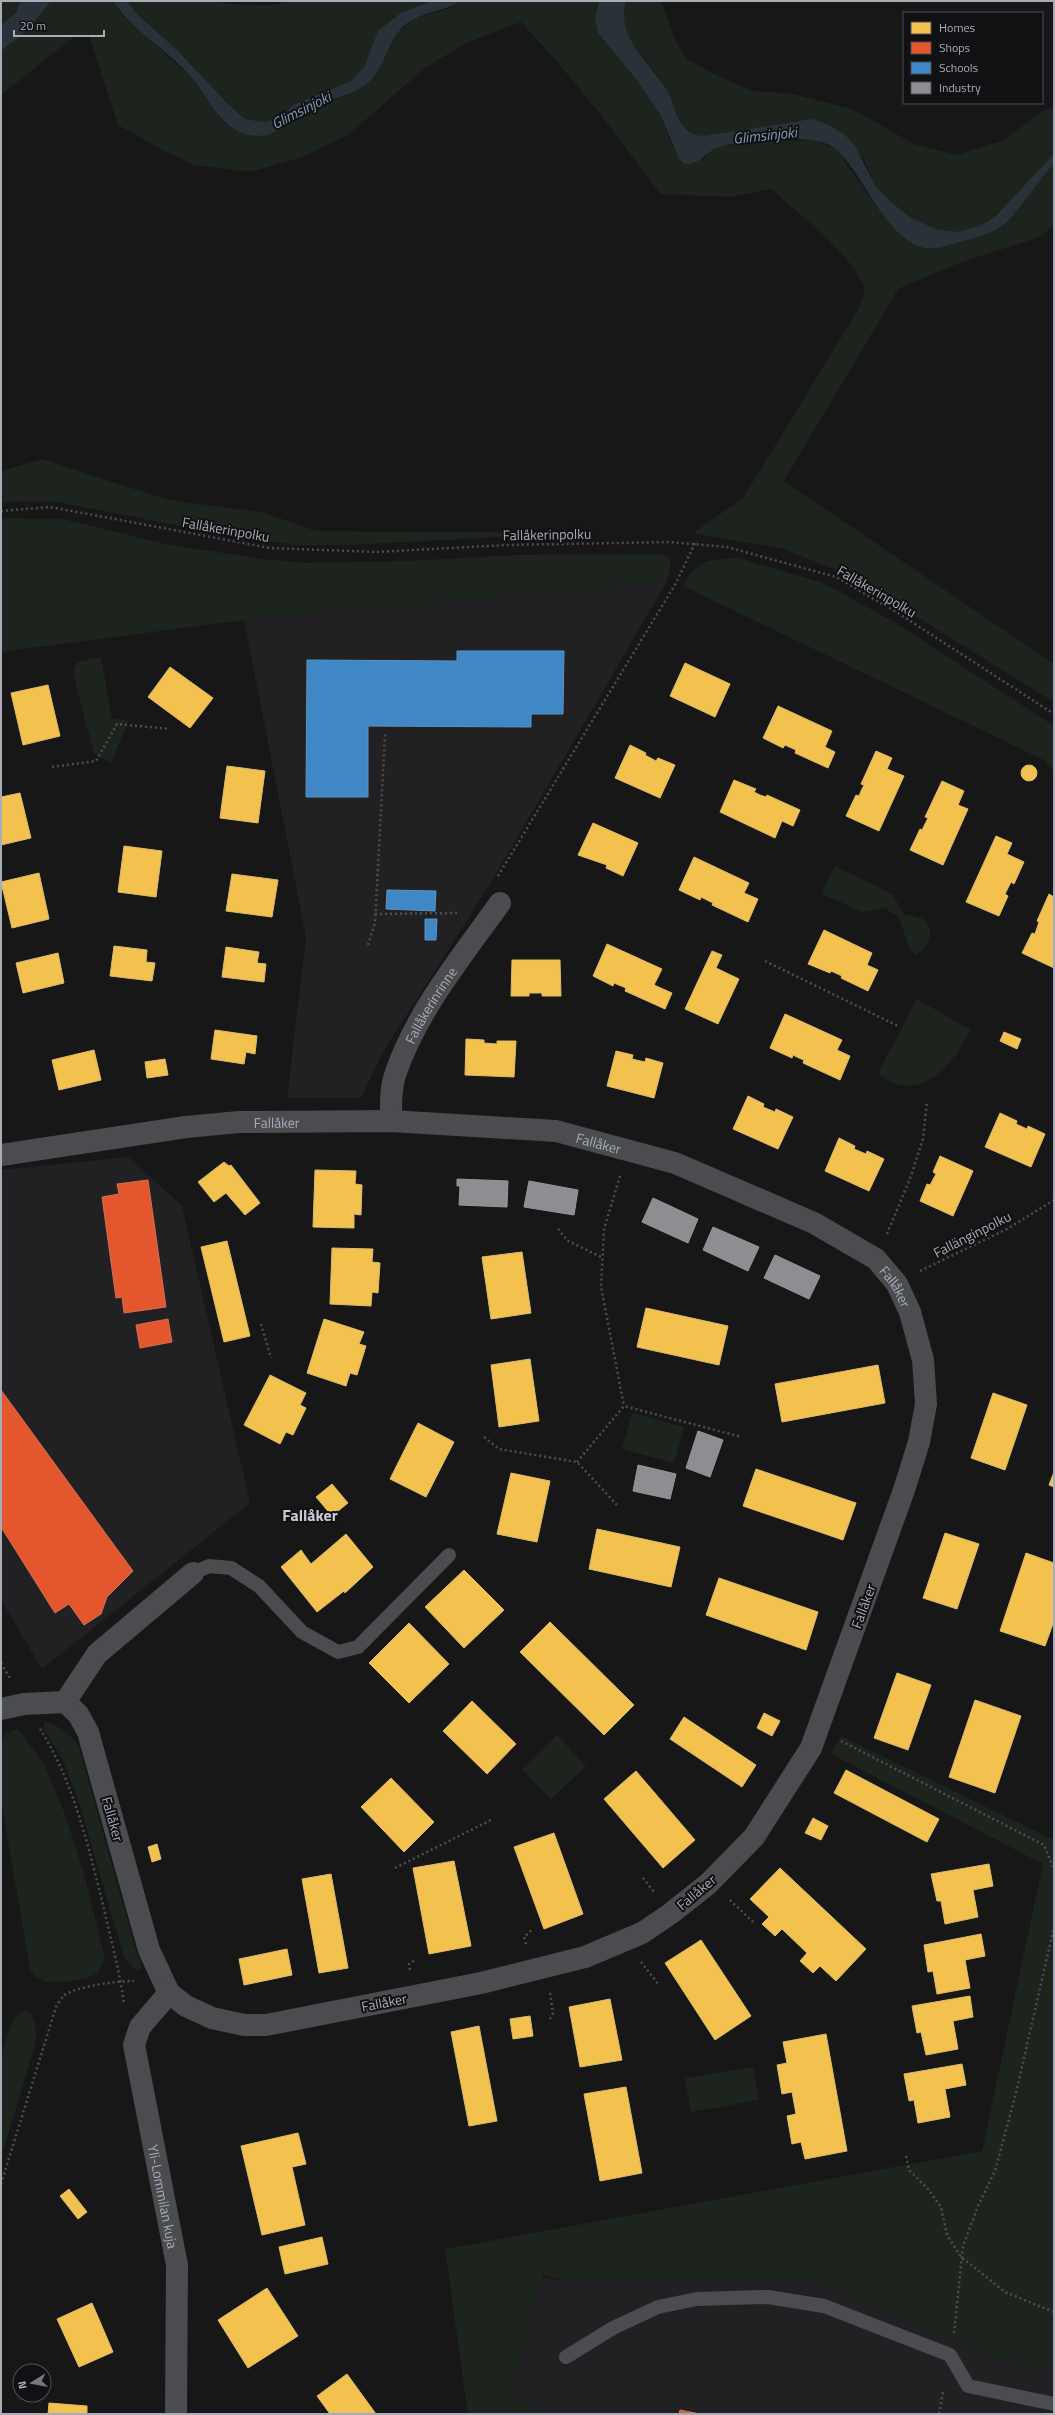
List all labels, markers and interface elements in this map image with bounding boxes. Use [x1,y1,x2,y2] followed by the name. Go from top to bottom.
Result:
[14,12,104,38] scale bar
[903,12,1043,104] legend
[20,16,46,35] text: 20 m
[939,18,975,37] text: Homes
[939,38,971,57] text: Shops
[939,58,979,77] text: Schools
[939,78,981,97] text: Industry
[267,84,336,135] water label: Glimsinjoki
[732,120,800,150] water label: Glimsinjoki
[181,511,271,547] street label: Fallåkerinpolku
[503,523,591,545] street label: Fallåkerinpolku
[833,560,921,622] street label: Fallåkerinpolku
[399,962,461,1047] street label: Fallåkerinrinne
[254,1111,300,1132] street label: Fallåker
[574,1126,624,1159] street label: Fallåker
[929,1205,1015,1263] street label: Fallänginpolku
[875,1261,917,1311] street label: Fallåker
[282,1503,338,1527] district label: Fallåker
[845,1581,881,1631] street label: Fallåker
[97,1794,129,1844] street label: Fallåker
[672,1869,720,1915] street label: Fallåker
[359,1987,409,2017] street label: Fallåker
[143,2143,184,2250] street label: Yli-Lommilan kuja
[12,2363,52,2403] north arrow
[14,2380,31,2390] text: N

